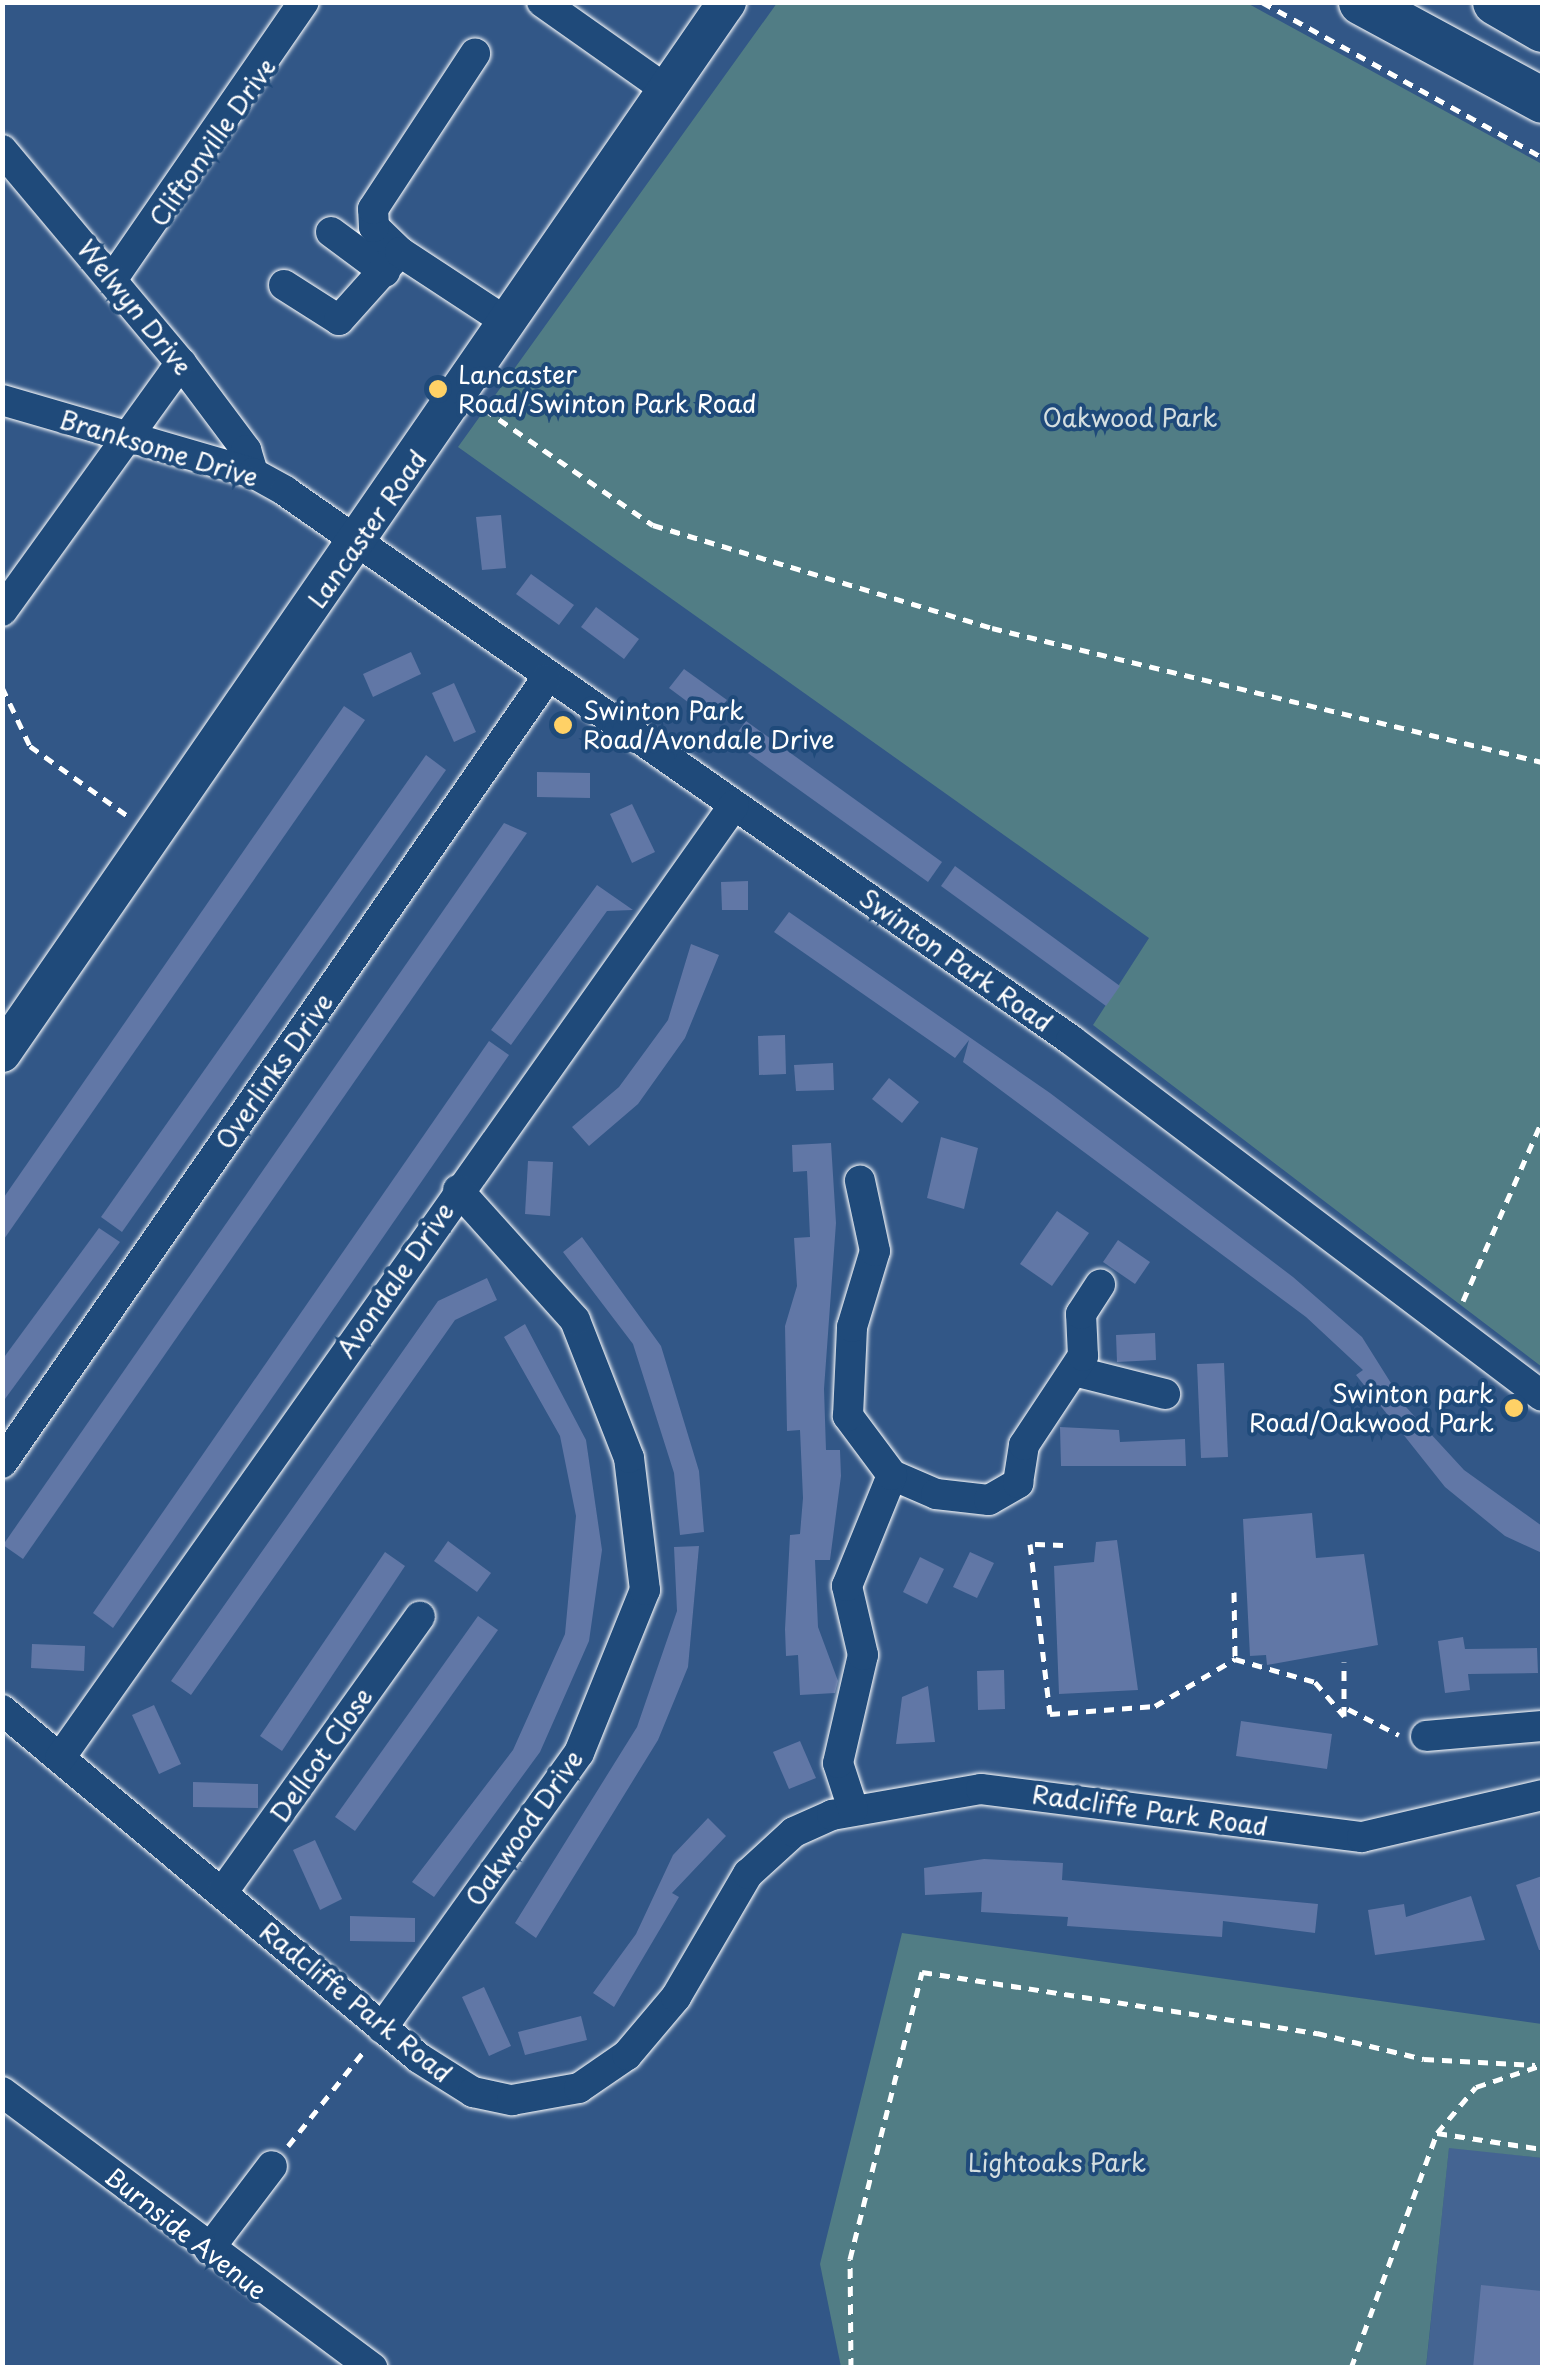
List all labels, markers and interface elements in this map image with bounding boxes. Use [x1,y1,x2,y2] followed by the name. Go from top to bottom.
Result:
[142,51,282,233] street label: Cliftonville Drive
[71,233,199,381] street label: Welwyn Drive
[458,360,758,419] place label: Lancaster Road/Swinton Park Road
[427,378,449,400] marker: Lancaster Road/Swinton Park Road
[1043,402,1217,432] park label: Oakwood Park
[56,403,262,493] street label: Branksome Drive
[301,444,433,614] street label: Lancaster Road
[583,696,835,755] place label: Swinton Park Road/Avondale Drive
[552,714,574,736] marker: Swinton Park Road/Avondale Drive
[853,882,1059,1038] street label: Swinton Park Road
[209,987,339,1155] street label: Overlinks Drive
[330,1196,460,1364] street label: Avondale Drive
[1249,1379,1494,1438] place label: Swinton park Road/Oakwood Park
[1503,1397,1525,1419] marker: Swinton park Road/Oakwood Park
[263,1682,379,1828] street label: Dellcot Close
[459,1745,589,1911] street label: Oakwood Drive
[1030,1779,1270,1841] street label: Radcliffe Park Road
[254,1915,458,2089] street label: Radcliffe Park Road
[967,2147,1147,2177] park label: Lightoaks Park
[99,2160,273,2306] street label: Burnside Avenue

